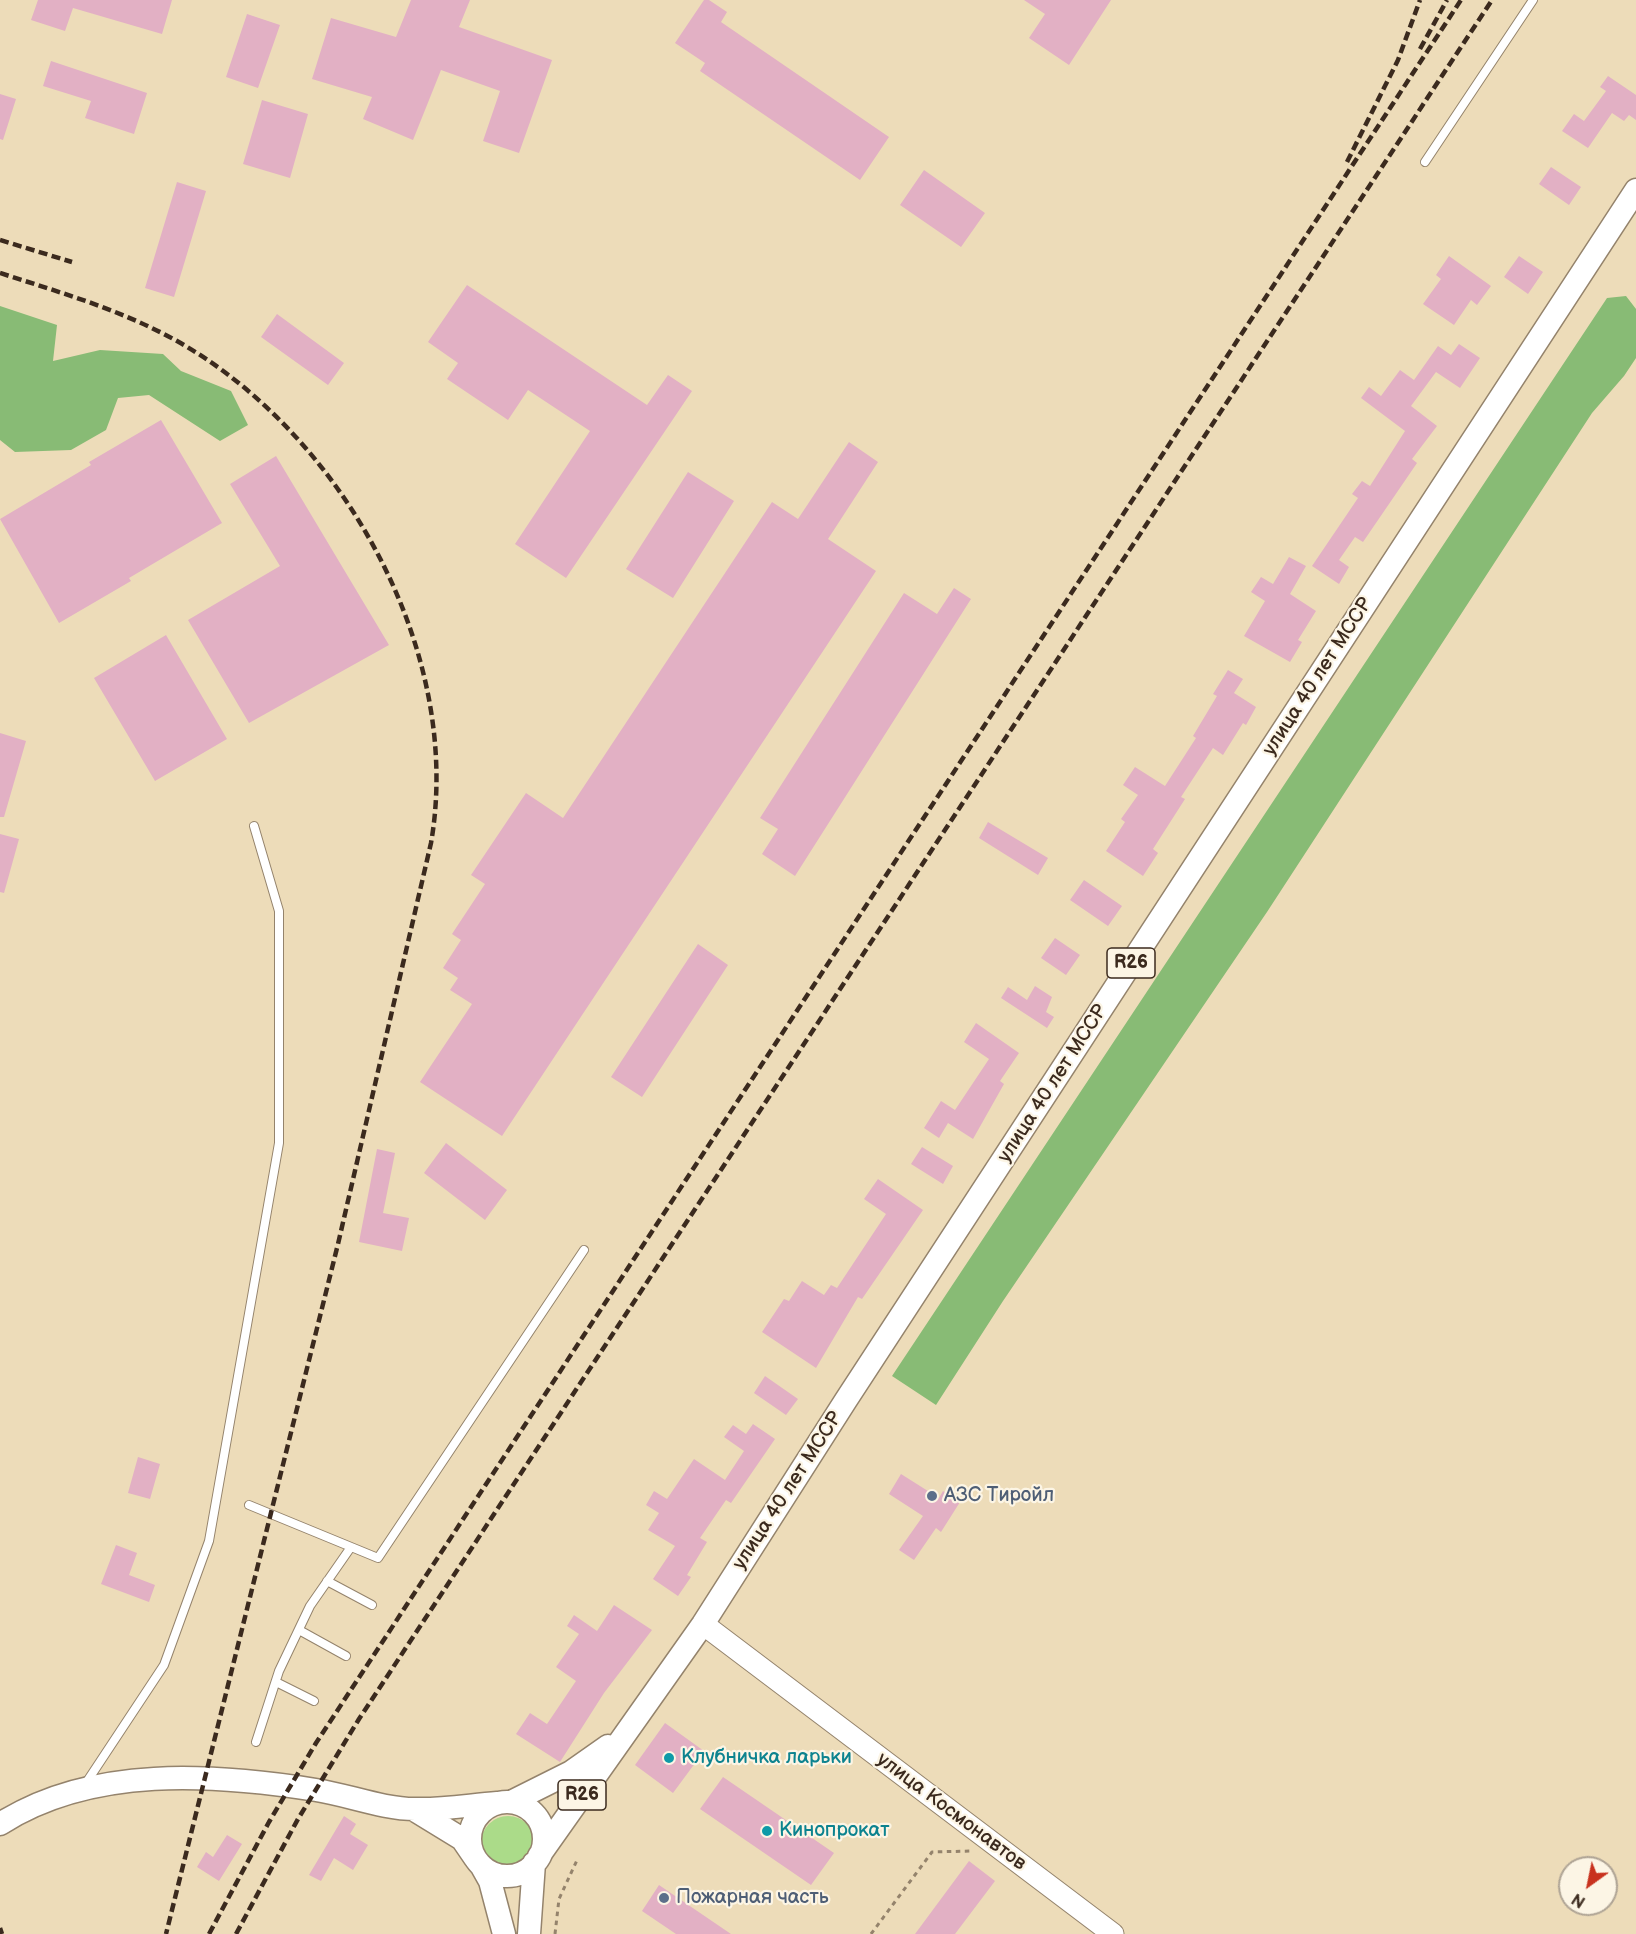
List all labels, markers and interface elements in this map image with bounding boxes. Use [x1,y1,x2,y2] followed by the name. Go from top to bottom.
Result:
[1258,593,1378,761] street label: улица 40 лет МССР
[1107,948,1155,978] road number: R26
[993,1000,1113,1168] street label: улица 40 лет МССР
[728,1407,848,1575] street label: улица 40 лет МССР
[944,1484,1054,1508] place label: АЗС Тиройл
[925,1489,939,1503] marker: АЗС Тиройл
[681,1746,852,1770] place label: Клубничка ларьки
[872,1748,1030,1876] street label: улица Космонавтов
[662,1751,676,1765] marker: Клубничка ларьки
[558,1780,606,1810] road number: R26
[779,1819,890,1843] place label: Кинопрокат
[760,1824,774,1838] marker: Кинопрокат
[1558,1856,1618,1916] north arrow
[676,1886,829,1910] place label: Пожарная часть
[1569,1889,1589,1911] text: N
[657,1891,671,1905] marker: Пожарная часть

